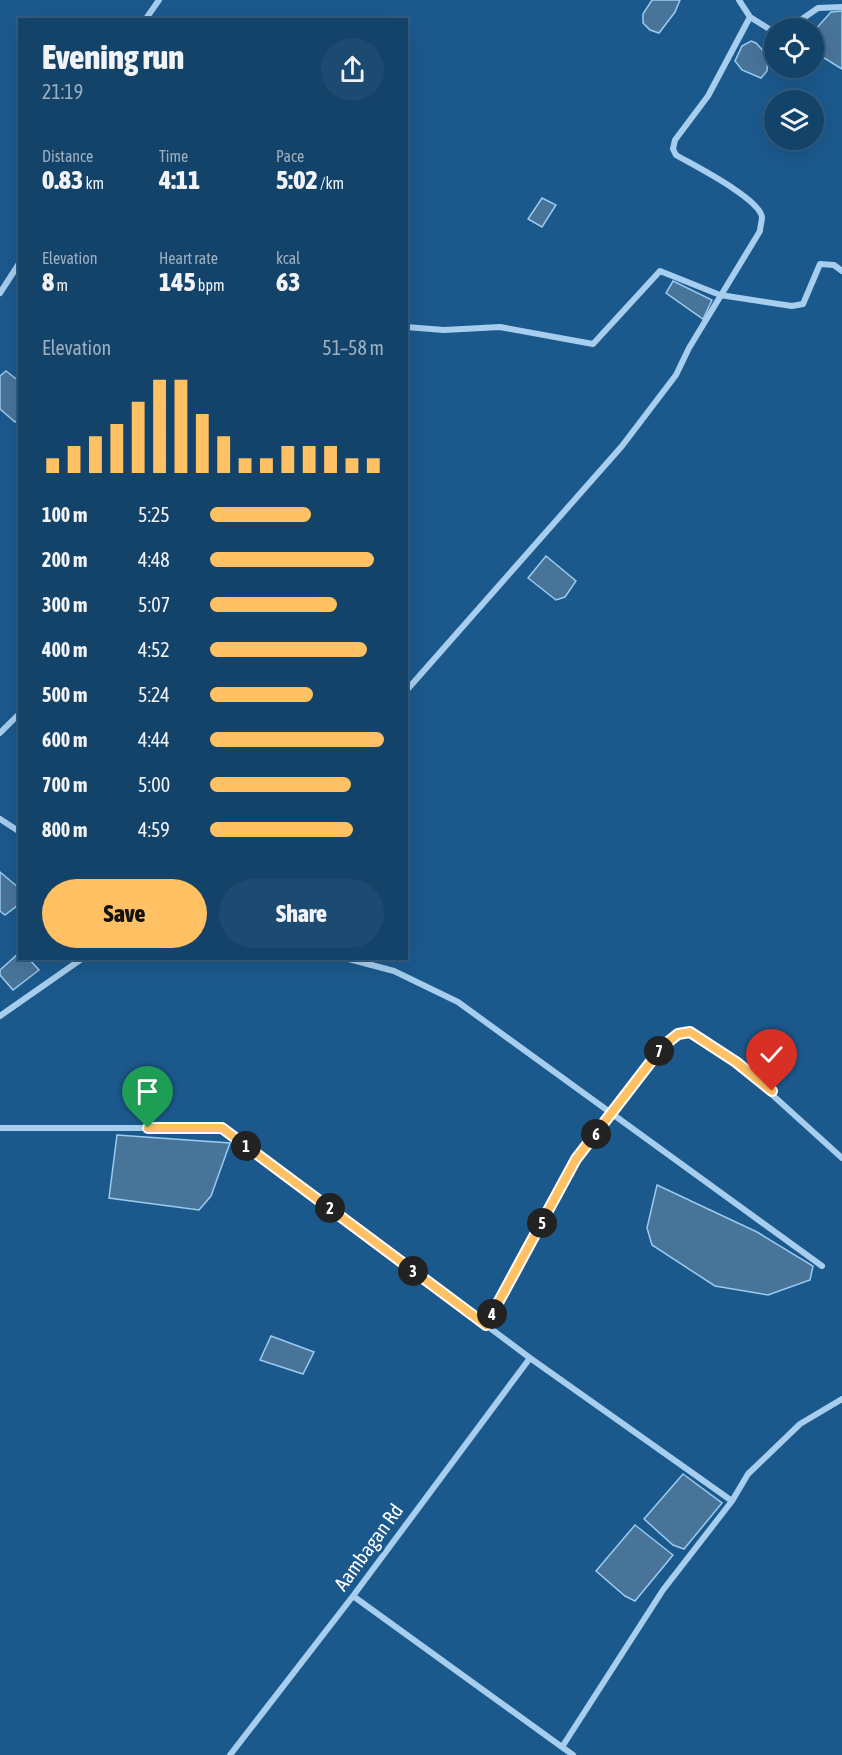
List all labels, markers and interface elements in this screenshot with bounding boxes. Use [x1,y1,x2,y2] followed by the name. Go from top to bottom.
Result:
[764,18,824,150] map controls
[764,18,824,78] button: locate
[42,38,184,76] text: Evening run
[321,38,384,101] button: share
[42,80,83,103] text: 21:19
[764,90,824,150] button: layers
[42,147,93,165] text: Distance
[159,147,188,165] text: Time
[276,147,304,165] text: Pace
[42,165,83,195] text: 0.83
[159,165,200,195] text: 4:11
[276,165,318,195] text: 5:02
[83,174,104,192] text: km
[318,174,344,192] text: /km
[42,249,97,267] text: Elevation
[159,249,218,267] text: Heart rate
[276,249,300,267] text: kcal
[42,267,54,297] text: 8
[159,267,196,297] text: 145
[276,267,300,297] text: 63
[54,276,68,294] text: m
[196,276,225,294] text: bpm
[42,336,111,359] text: Elevation
[322,336,384,359] text: 51–58 m
[42,503,87,526] text: 100 m
[138,503,170,526] text: 5:25
[42,548,87,571] text: 200 m
[138,548,170,571] text: 4:48
[42,593,87,616] text: 300 m
[138,593,170,616] text: 5:07
[42,638,87,661] text: 400 m
[138,638,170,661] text: 4:52
[42,683,87,706] text: 500 m
[138,683,170,706] text: 5:24
[42,728,87,751] text: 600 m
[138,728,170,751] text: 4:44
[42,773,87,796] text: 700 m
[138,773,170,796] text: 5:00
[42,818,87,841] text: 800 m
[138,818,170,841] text: 4:59
[42,879,207,948] button: Save
[219,879,384,948] button: Share
[746,1029,797,1091] pin
[644,1036,674,1066] pin: 7
[755,1038,788,1071] icon: check
[655,1042,663,1060] text: 7
[122,1066,173,1128] pin
[131,1075,164,1108] icon: arrive
[581,1119,611,1149] pin: 6
[592,1125,600,1143] text: 6
[231,1131,261,1161] pin: 1
[242,1137,250,1155] text: 1
[315,1193,345,1223] pin: 2
[326,1199,334,1217] text: 2
[527,1208,557,1238] pin: 5
[538,1214,546,1232] text: 5
[398,1256,428,1286] pin: 3
[409,1262,417,1280] text: 3
[477,1299,507,1329] pin: 4
[488,1305,496,1323] text: 4
[329,1499,407,1595] street label: Aambagan Rd

